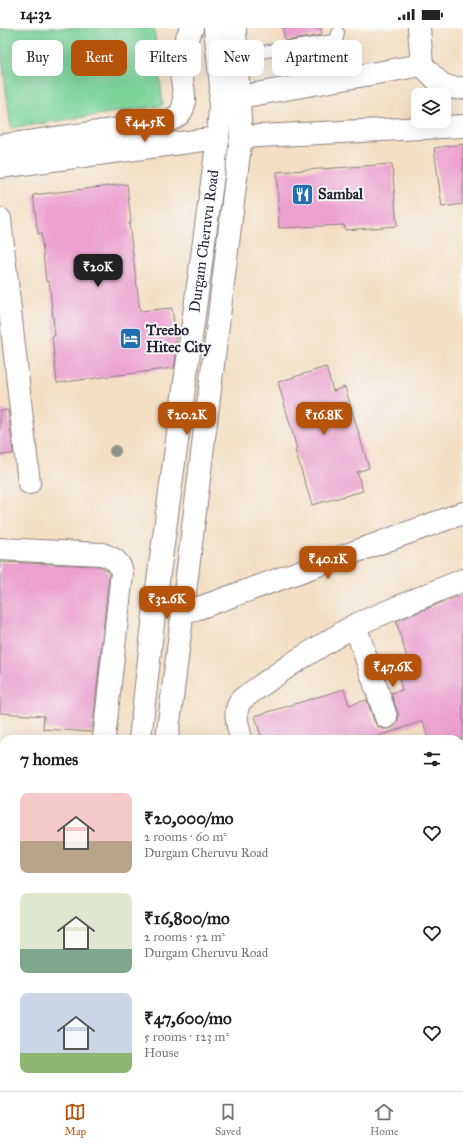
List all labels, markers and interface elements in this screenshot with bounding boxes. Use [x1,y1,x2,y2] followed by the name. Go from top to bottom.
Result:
[20,5,51,23] text: 14:32
[12,40,63,76] chip: Buy
[71,40,127,76] chip: Rent
[135,40,201,76] chip: Filters
[209,40,264,76] chip: New
[272,40,362,76] chip: Apartment
[411,88,451,128] map controls
[411,88,451,128] button: layers
[112,109,178,143] pin: ₹44.5K
[125,114,165,130] text: ₹44.5K
[185,168,223,313] street label: Durgam Cheruvu Road
[289,181,315,207] restaurant icon: Sambal
[318,185,364,203] place label: Sambal
[74,254,122,288] pin: ₹20K
[83,259,113,275] text: ₹20K
[145,321,212,357] place label: Treebo Hitec City
[118,326,144,352] hotel icon: Treebo Hitec City
[154,402,220,436] pin: ₹20.2K
[291,402,357,436] pin: ₹16.8K
[167,407,207,423] text: ₹20.2K
[305,407,343,423] text: ₹16.8K
[295,546,361,580] pin: ₹40.1K
[308,551,348,567] text: ₹40.1K
[134,586,200,620] pin: ₹32.6K
[148,591,186,607] text: ₹32.6K
[360,654,426,688] pin: ₹47.6K
[373,659,413,675] text: ₹47.6K
[421,748,443,770] icon: filters
[20,749,78,770] text: 7 homes
[144,808,234,829] text: ₹20,000/mo
[52,809,100,857] icon: home
[421,822,443,844] icon: heart
[144,829,227,845] text: 2 rooms · 60 m²
[144,845,268,861] text: Durgam Cheruvu Road
[144,908,230,929] text: ₹16,800/mo
[52,909,100,957] icon: home
[421,922,443,944] icon: heart
[144,929,225,945] text: 2 rooms · 52 m²
[144,945,268,961] text: Durgam Cheruvu Road
[144,1008,232,1029] text: ₹47,600/mo
[52,1009,100,1057] icon: home
[421,1022,443,1044] icon: heart
[144,1029,229,1045] text: 5 rooms · 123 m²
[144,1045,179,1061] text: House
[64,1101,86,1138] tab: Map
[215,1101,241,1138] tab: Saved
[370,1101,399,1138] tab: Home

